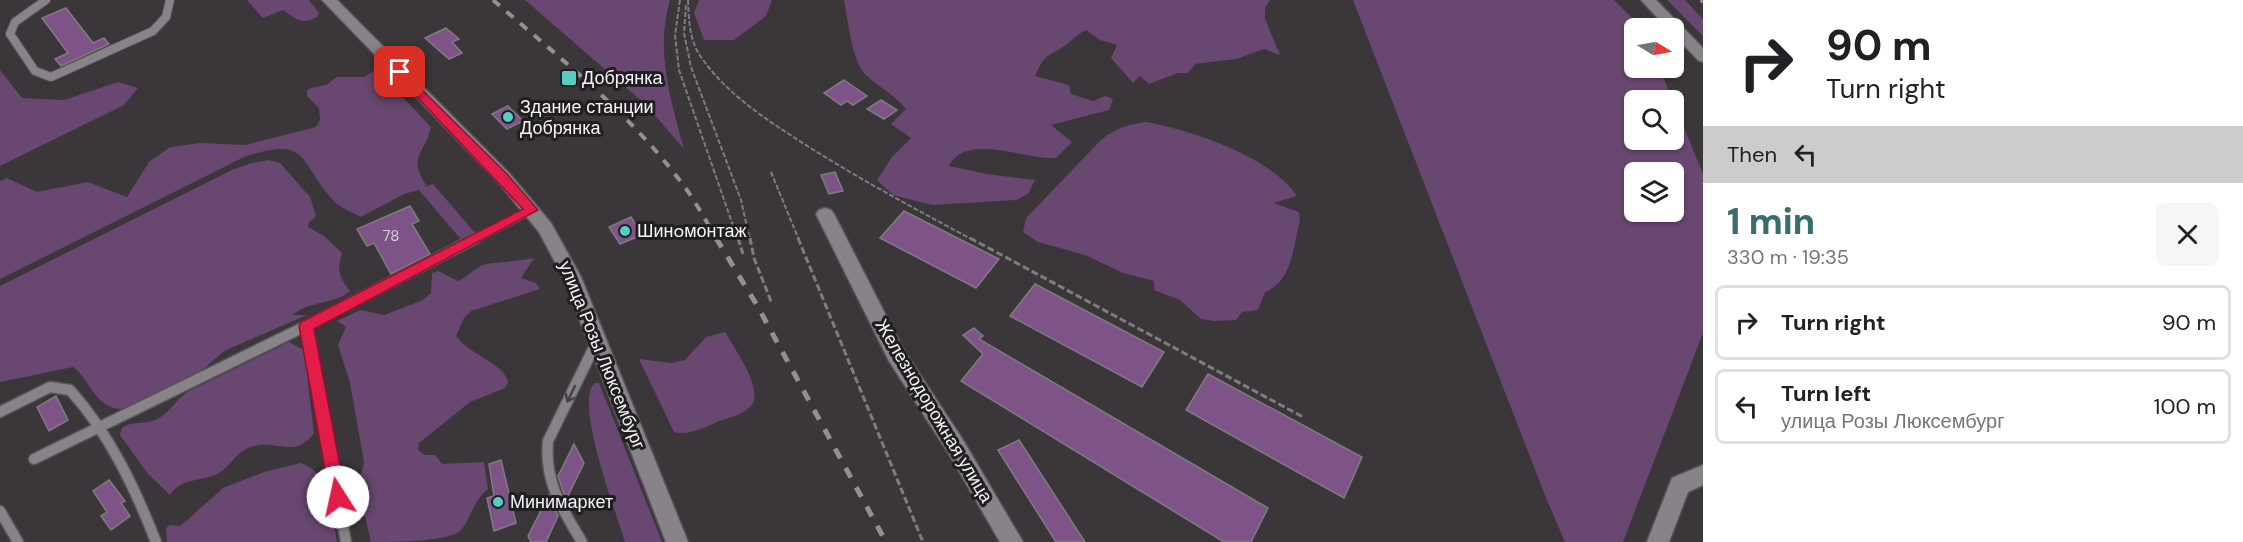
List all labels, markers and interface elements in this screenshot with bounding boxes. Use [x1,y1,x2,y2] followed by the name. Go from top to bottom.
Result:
[1624,18,1684,78] north arrow
[1624,18,1684,222] map controls
[1826,18,1932,73] text: 90 m
[1727,24,1805,102] icon: right
[374,46,425,97] pin
[383,55,416,88] icon: arrive
[582,66,663,90] place label: Добрянка
[560,69,578,87] marker: Добрянка
[1826,71,1946,106] text: Turn right
[1624,90,1684,150] button: search
[520,95,654,140] place label: Здание станции Добрянка
[501,110,515,124] marker: Здание станции Добрянка
[1789,138,1822,171] icon: left
[1727,140,1777,169] text: Then
[1624,162,1684,222] button: layers
[1727,198,1815,245] text: 1 min
[2156,203,2219,266] button: close
[637,219,747,243] place label: Шинoмонтаж
[618,224,632,238] marker: Шинoмонтаж
[383,226,399,246] house number: 78
[1727,244,1849,270] text: 330 m · 19:35
[553,257,651,453] street label: улица Розы Люксембург
[1730,306,1763,339] icon: right
[1781,308,1886,337] text: Turn right
[2162,308,2216,337] text: 90 m
[870,315,999,508] street label: Железнодорожная улица
[1781,379,1871,408] text: Turn left
[565,384,577,402] one-way arrow
[1730,390,1763,423] icon: left
[2154,392,2216,421] text: 100 m
[1781,408,2004,434] text: улица Розы Люксембург
[306,465,370,529] position arrow
[510,490,613,514] place label: Минимаркет
[491,495,505,509] marker: Минимаркет

